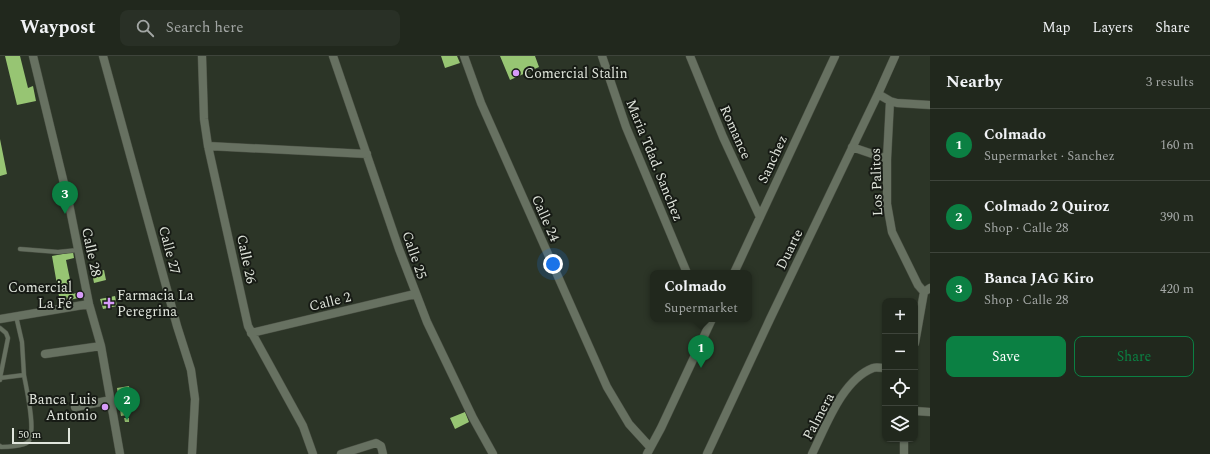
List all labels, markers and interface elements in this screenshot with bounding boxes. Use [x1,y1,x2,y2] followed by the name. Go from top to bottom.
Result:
[120,10,400,46] search box
[20,13,96,42] text: Waypost
[166,16,243,39] text: Search here
[134,17,156,39] icon: search
[1042,17,1071,38] text: Map
[1093,17,1133,38] text: Layers
[1155,17,1190,38] text: Share
[524,63,628,84] place label: Comercial Stalin
[511,68,521,78] marker: Comercial Stalin
[946,69,1002,95] text: Nearby
[1146,72,1194,92] text: 3 results
[620,96,689,224] street label: Maria Tdad. Sanchez
[714,102,757,163] street label: Romance
[984,123,1046,146] text: Colmado
[752,132,793,187] street label: Sanchez
[955,135,963,155] text: 1
[1160,135,1194,155] text: 160 m
[984,146,1115,166] text: Supermarket · Sanchez
[865,147,888,217] street label: Los Palitos
[52,181,78,214] pin: 3
[526,191,565,245] street label: Calle 24
[984,195,1110,218] text: Colmado 2 Quiroz
[955,207,963,227] text: 2
[1160,207,1194,227] text: 390 m
[984,218,1069,238] text: Shop · Calle 28
[153,224,186,277] street label: Calle 27
[771,225,808,273] street label: Duarte
[76,226,107,278] street label: Calle 28
[397,228,433,282] street label: Calle 25
[231,233,262,285] street label: Calle 26
[543,254,563,274] your location
[984,267,1094,290] text: Banca JAG Kiro
[650,270,752,322] popup
[664,275,726,298] text: Colmado
[8,277,72,314] place label: Comercial La Fé
[955,279,963,299] text: 3
[1160,279,1194,299] text: 420 m
[117,285,194,322] place label: Farmacia La Peregrina
[307,286,353,317] street label: Calle 2
[75,290,85,300] marker: Comercial La Fé
[984,290,1069,310] text: Shop · Calle 28
[104,298,114,308] marker: Farmacia La Peregrina
[664,298,738,318] text: Supermarket
[882,298,918,442] map controls
[882,298,918,334] button: +
[882,334,918,370] button: −
[688,335,714,368] pin: 1
[946,336,1066,377] button: Save
[1074,336,1194,377] button: Share
[882,370,918,406] button: locate
[114,387,140,420] pin: 2
[29,389,97,426] place label: Banca Luis Antonio
[797,389,840,444] street label: Palmera
[100,402,110,412] marker: Banca Luis Antonio
[882,406,918,442] button: layers
[12,426,70,445] scale bar
[18,426,41,443] text: 50 m

